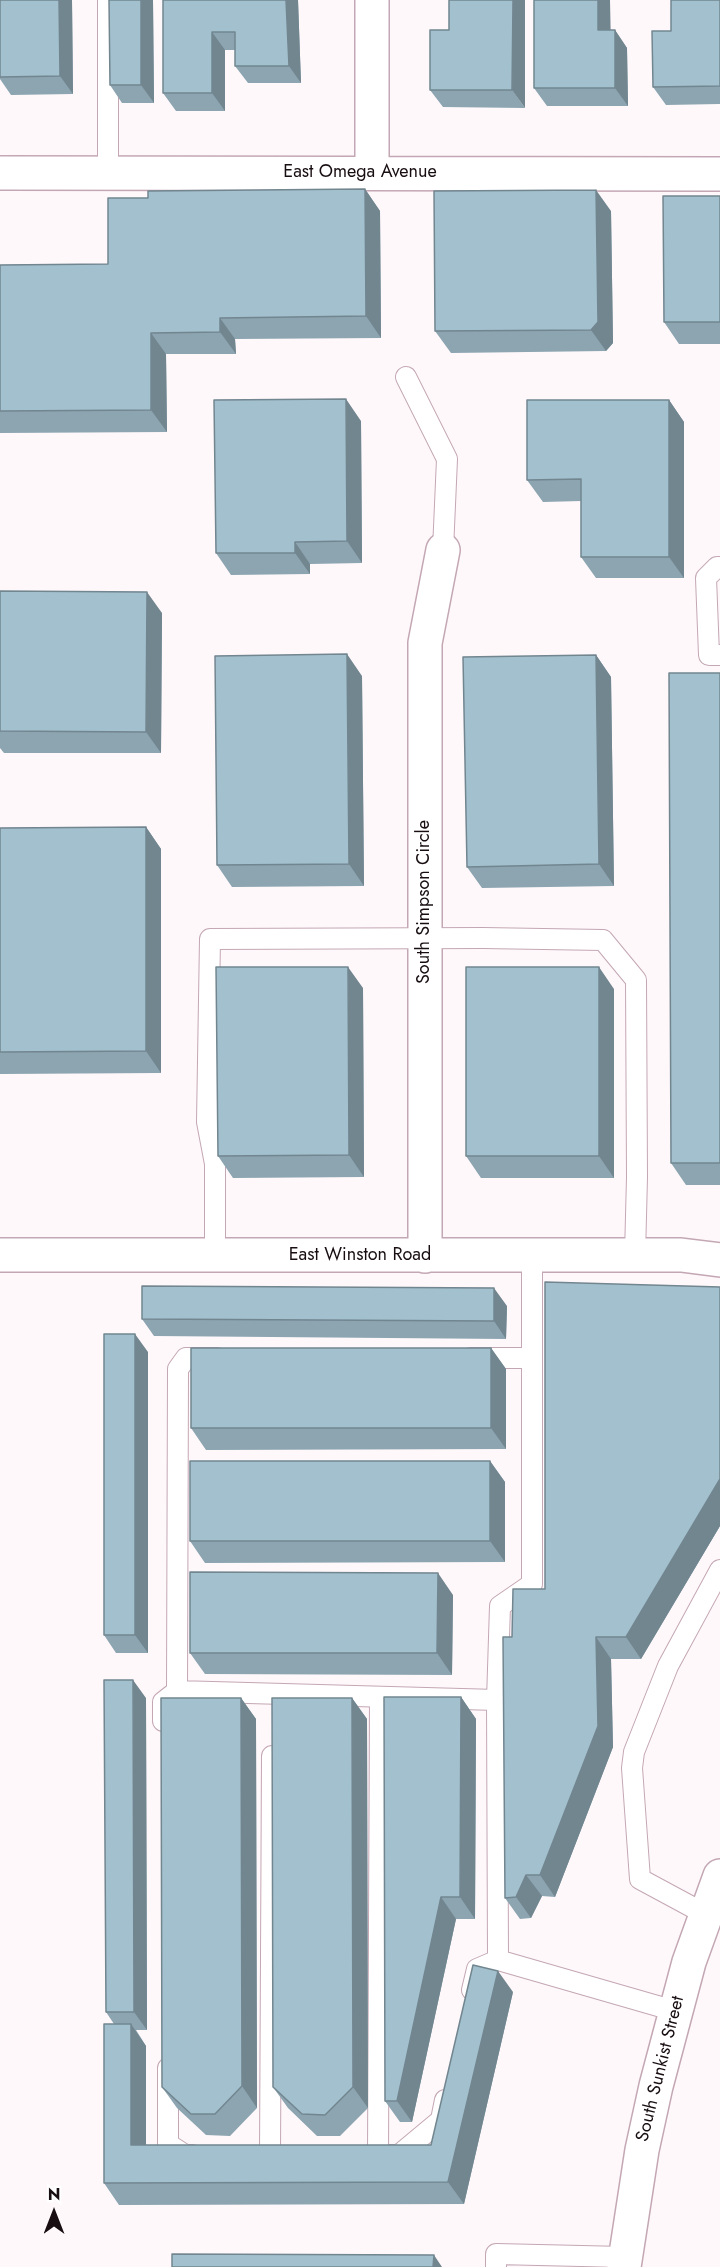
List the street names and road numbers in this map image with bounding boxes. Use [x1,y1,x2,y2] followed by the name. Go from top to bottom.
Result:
[283,162,437,184] street label: East Omega Avenue
[414,820,436,984] street label: South Simpson Circle
[289,1245,431,1267] street label: East Winston Road
[632,1994,690,2144] street label: South Sunkist Street

